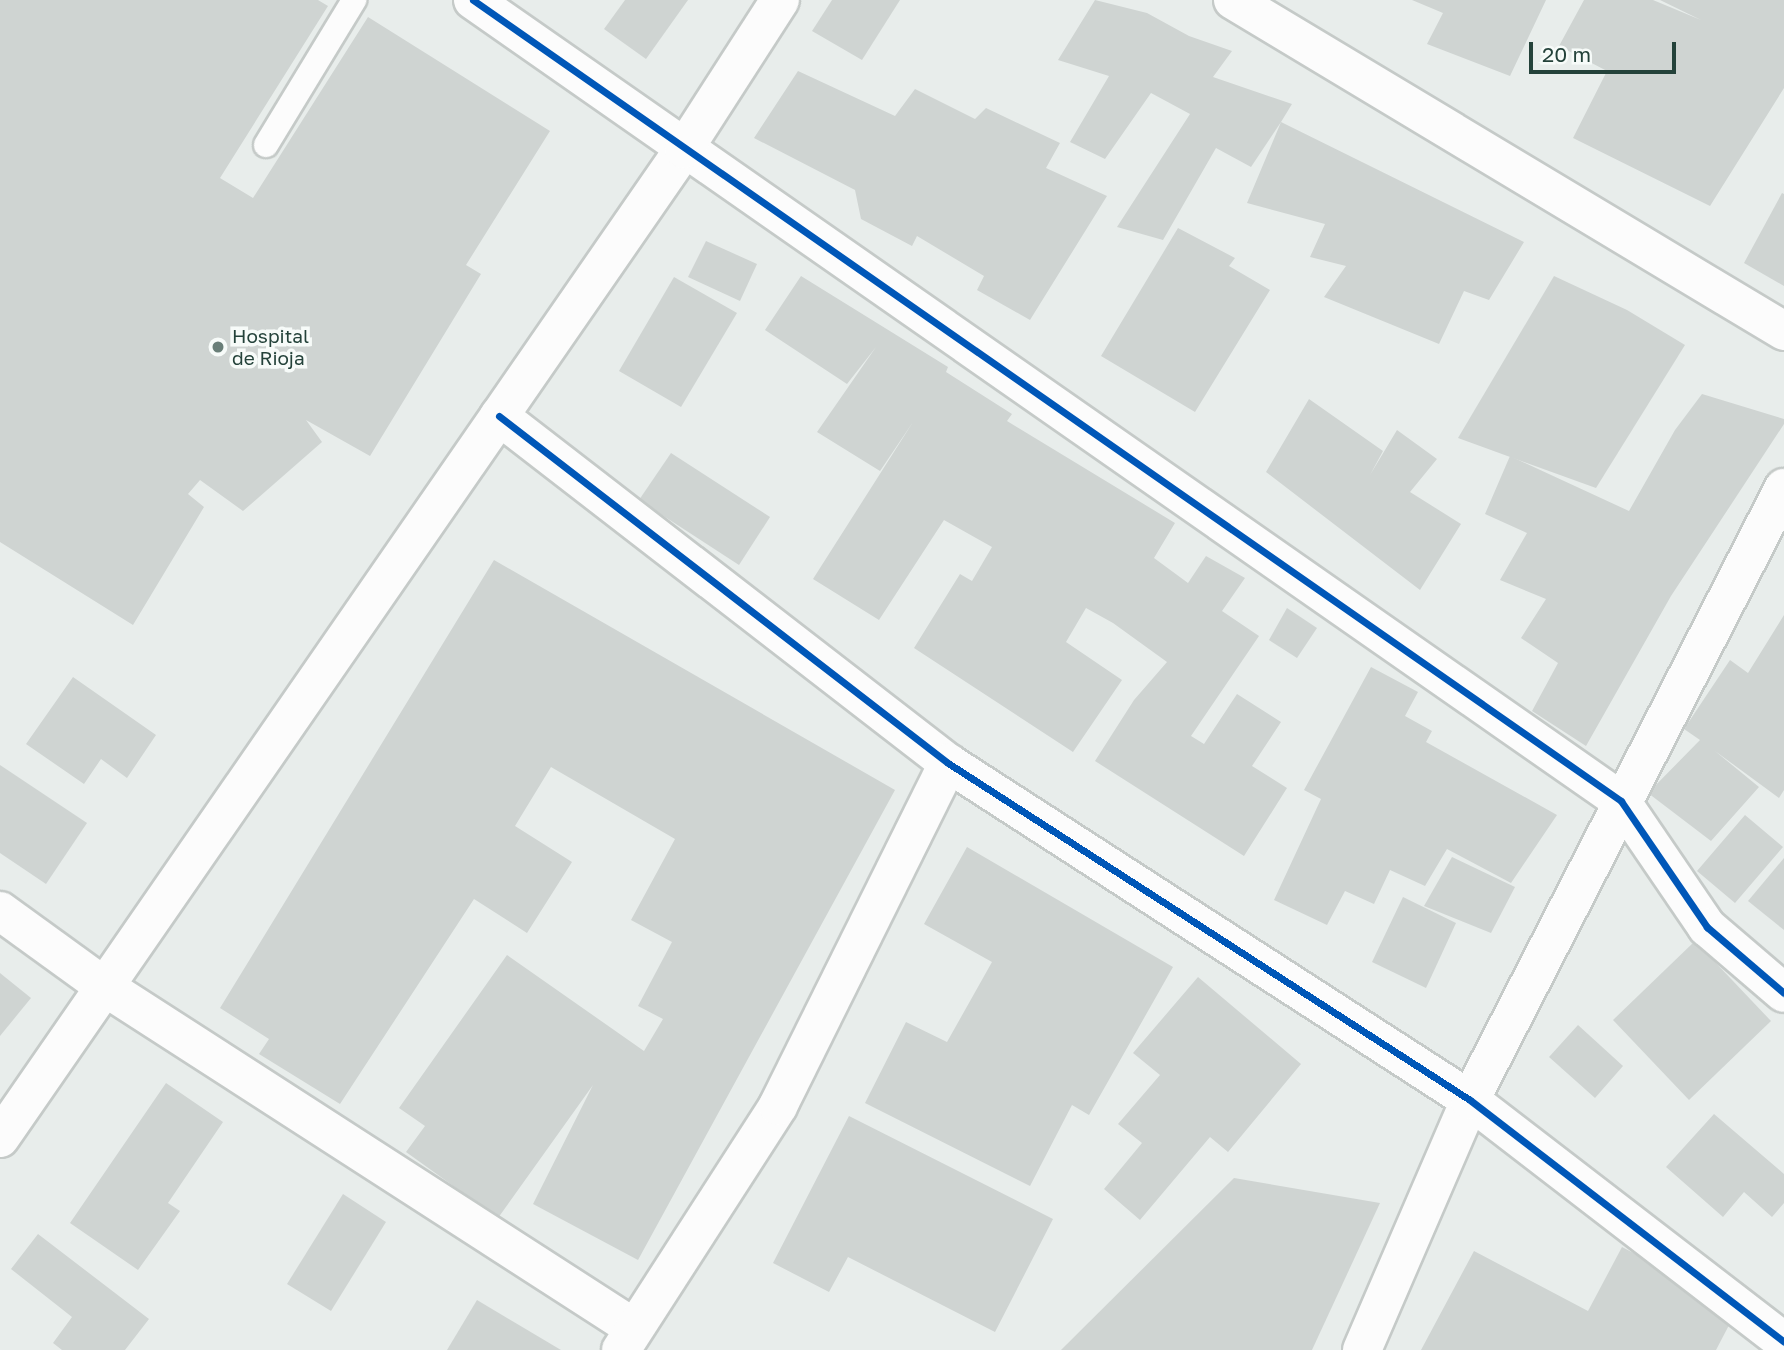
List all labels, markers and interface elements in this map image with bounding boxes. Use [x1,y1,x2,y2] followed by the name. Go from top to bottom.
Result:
[1532,28,1679,72] scale bar
[1542,41,1591,67] text: 20 m
[232,325,309,369] place label: Hospital de Rioja
[210,339,226,355] marker: Hospital de Rioja

